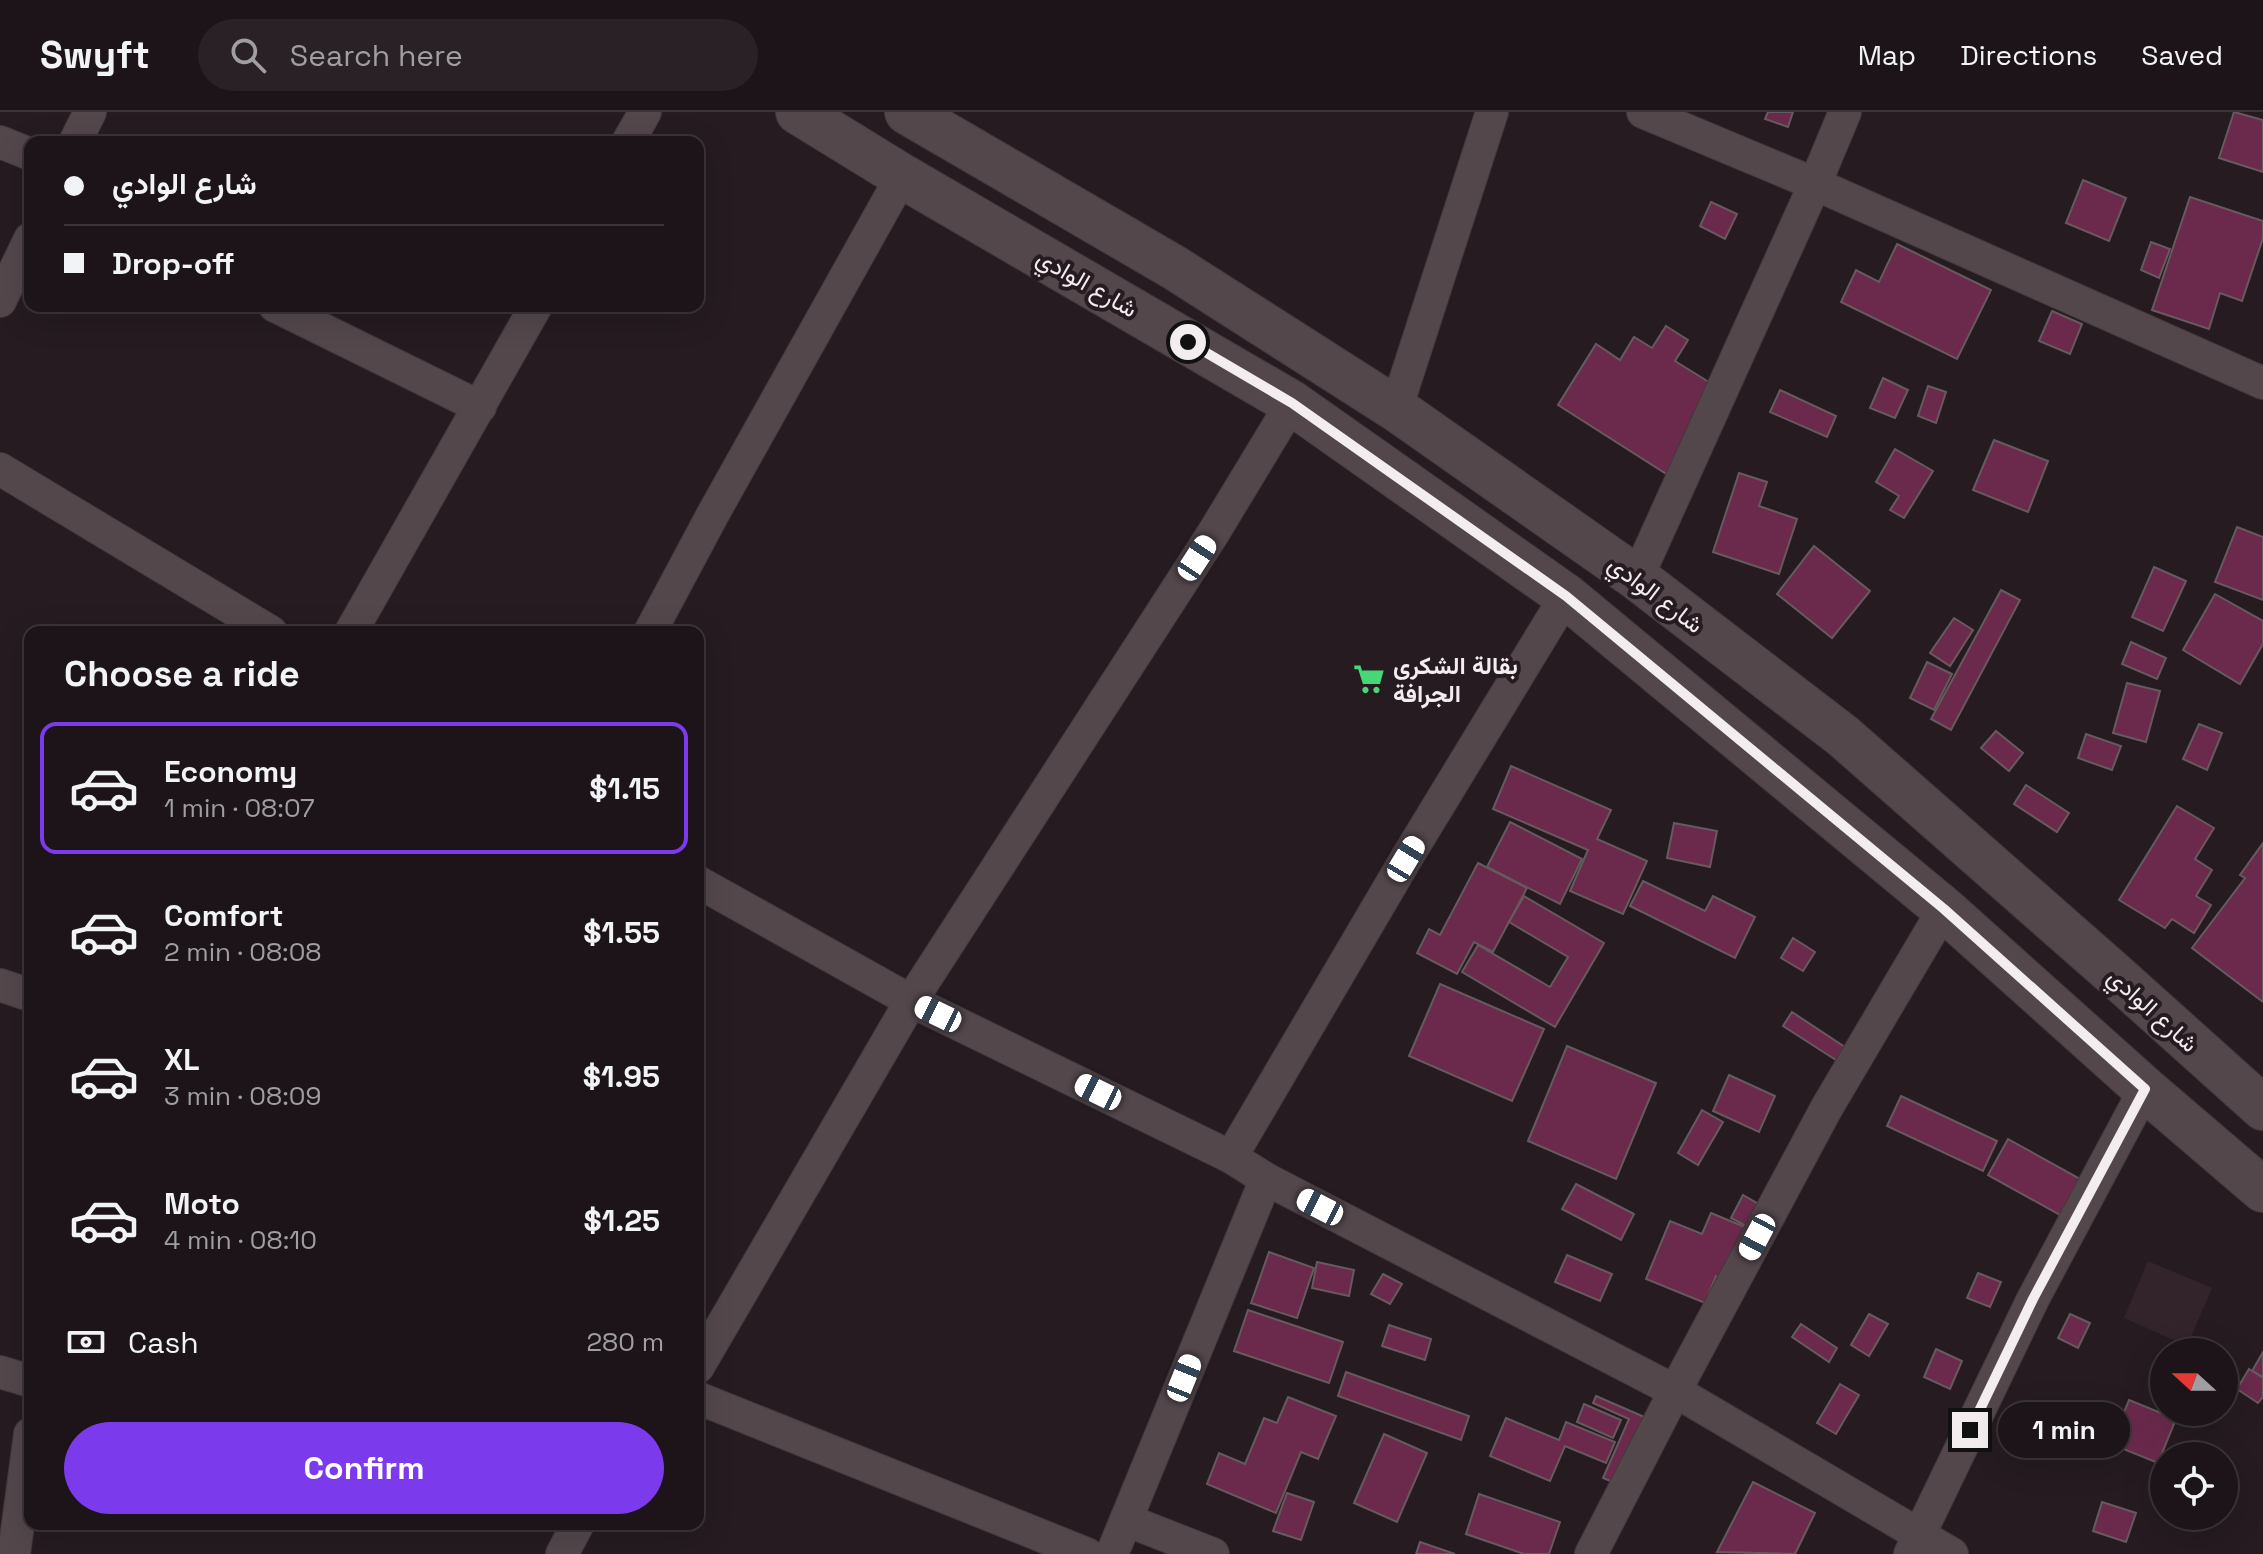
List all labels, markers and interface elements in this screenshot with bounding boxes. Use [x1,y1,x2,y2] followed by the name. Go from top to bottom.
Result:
[198,19,758,91] search box
[40,31,150,79] text: Swyft
[226,33,270,77] icon: search
[290,36,463,75] text: Search here
[1858,37,1916,73] text: Map
[1960,37,2097,73] text: Directions
[2141,37,2223,73] text: Saved
[112,164,257,203] text: شارع الوادي
[1029,242,1143,328] street label: شارع الوادي
[112,244,235,283] text: Drop-off
[1170,324,1206,360] route start
[1174,531,1220,585] car
[1600,548,1710,643] street label: شارع الوادي
[1393,650,1518,709] place label: بقالة الشكري الجرافة
[64,651,300,697] text: Choose a ride
[1352,662,1386,696] supermarket icon: بقالة الشكري الجرافة
[68,752,140,824] icon: car
[164,752,297,791] text: Economy
[589,769,660,808] text: $1.15
[164,791,315,825] text: 1 min · 08:07
[1383,832,1429,886] car
[68,896,140,968] icon: car
[164,896,283,935] text: Comfort
[583,913,660,952] text: $1.55
[164,935,322,969] text: 2 min · 08:08
[2098,961,2205,1062] street label: شارع الوادي
[911,993,965,1035] car
[68,1040,140,1112] icon: car
[164,1040,200,1079] text: XL
[583,1057,660,1096] text: $1.95
[1071,1071,1125,1113] car
[164,1079,321,1113] text: 3 min · 08:09
[68,1184,140,1256] icon: car
[164,1184,240,1223] text: Moto
[1293,1185,1347,1229] car
[584,1201,660,1240] text: $1.25
[1735,1210,1779,1264] car
[164,1223,317,1257] text: 4 min · 08:10
[64,1320,108,1364] icon: cash
[128,1323,199,1362] text: Cash
[586,1325,664,1359] text: 280 m
[2150,1338,2238,1426] north arrow
[2150,1338,2238,1530] map controls
[1164,1351,1204,1405] car
[1998,1402,2130,1458] callout: 1 min
[1952,1412,1988,1448] route end
[2032,1413,2096,1447] text: 1 min
[64,1422,664,1514] button: Confirm
[2150,1442,2238,1530] button: locate

